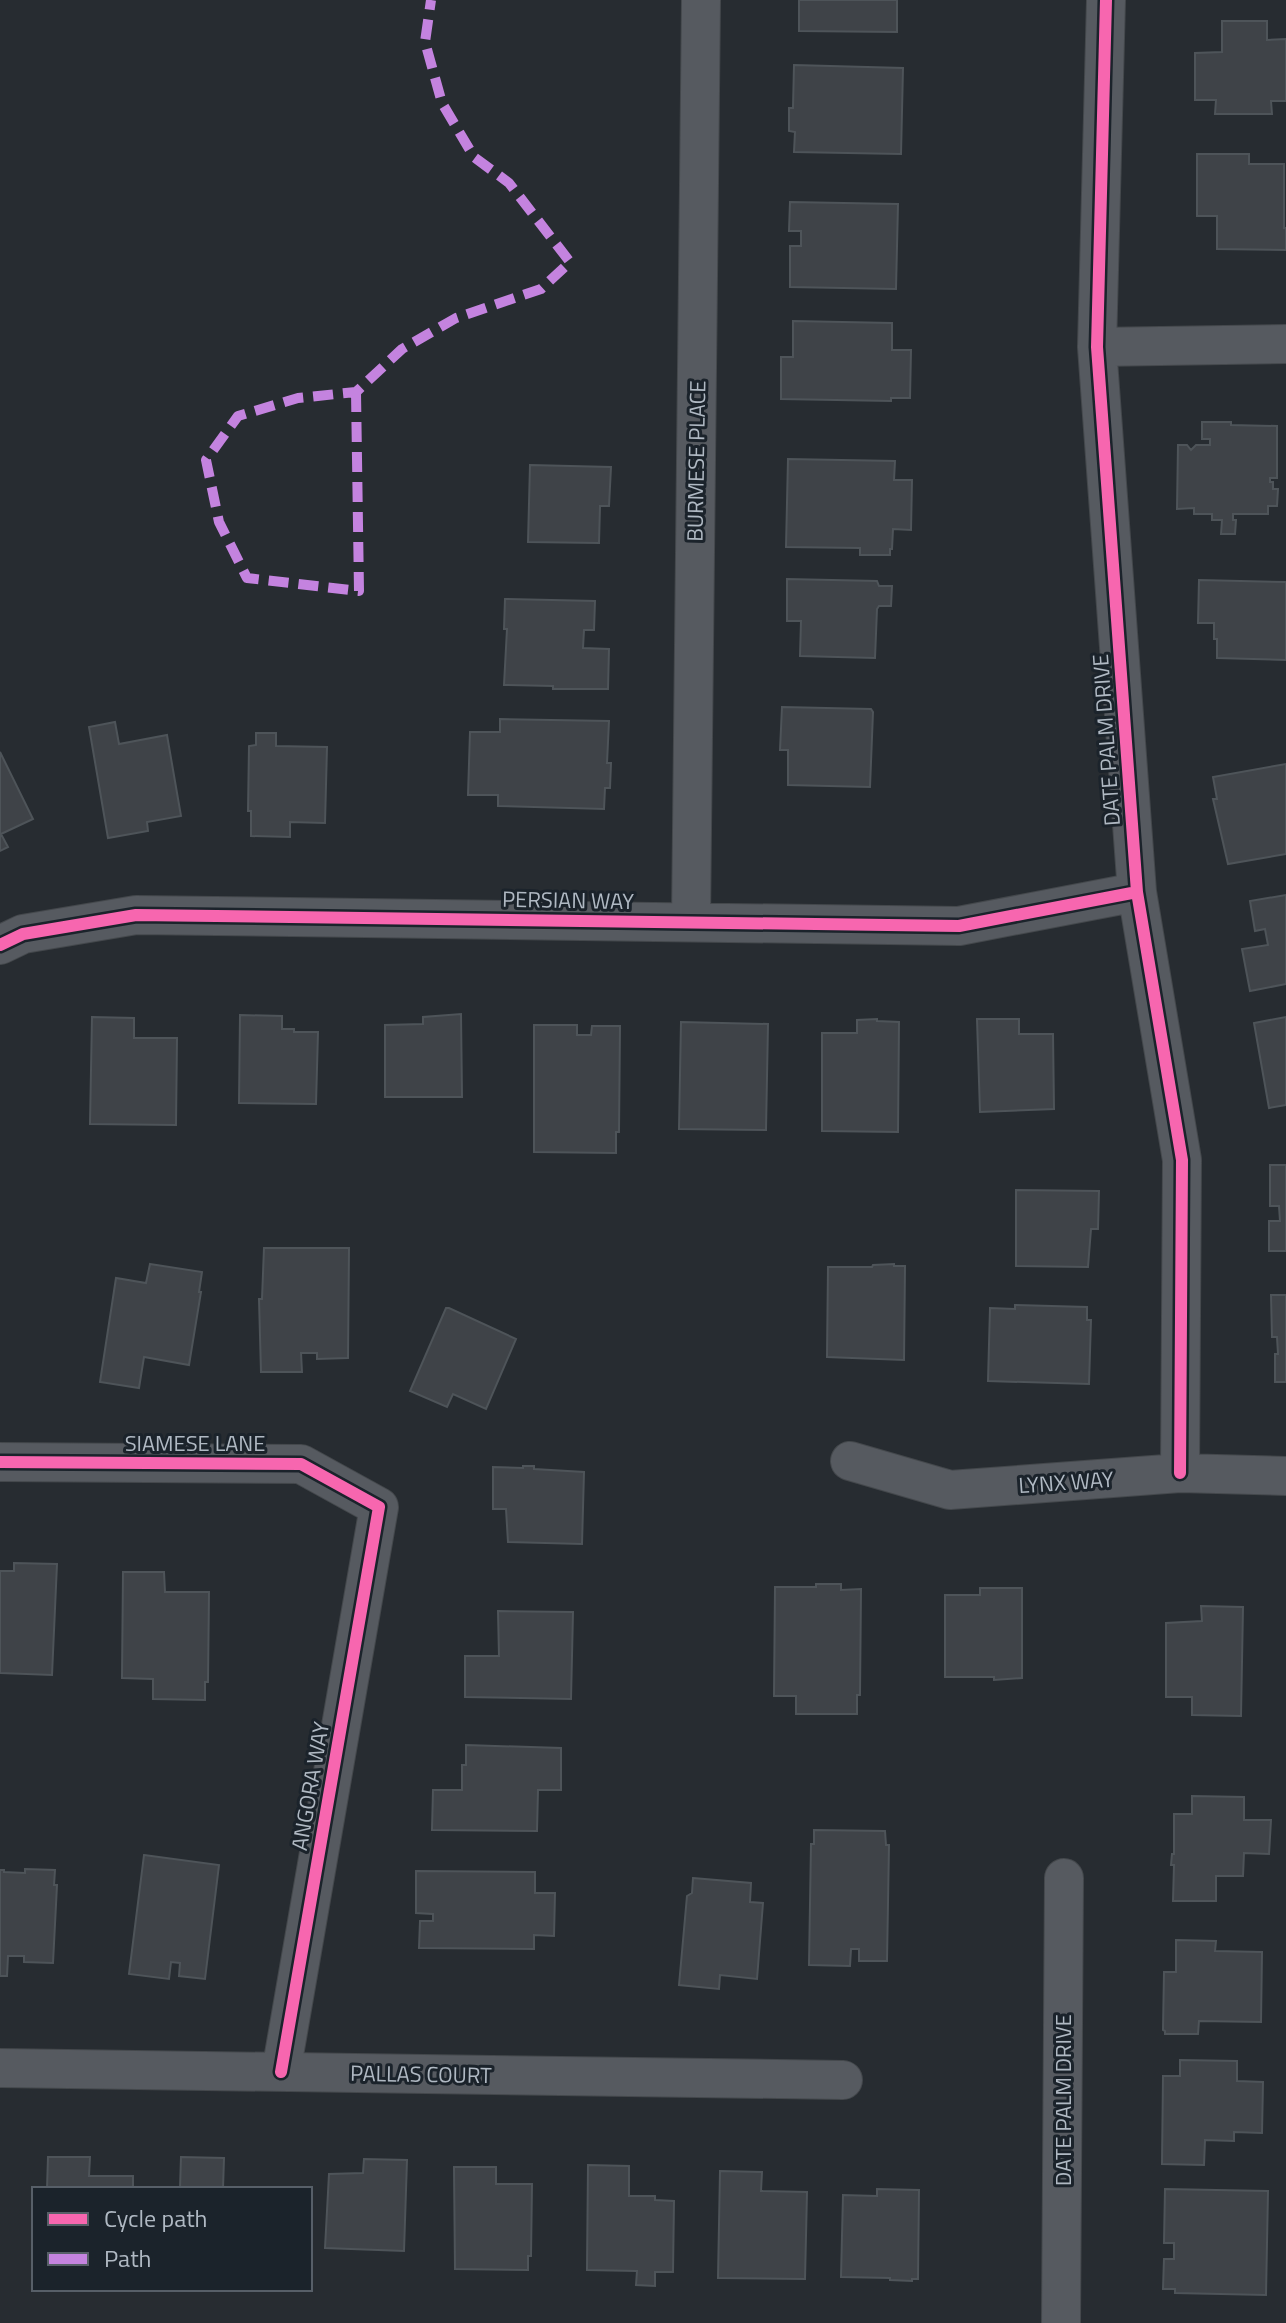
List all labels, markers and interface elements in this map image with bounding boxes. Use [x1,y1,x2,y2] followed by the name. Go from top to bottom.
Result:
[678,380,714,542] street label: BURMESE PLACE
[1083,653,1129,827] street label: DATE PALM DRIVE
[502,882,634,918] street label: PERSIAN WAY
[125,1426,265,1460] street label: SIAMESE LANE
[1017,1462,1115,1502] street label: LYNX WAY
[282,1719,338,1853] street label: ANGORA WAY
[1046,2014,1080,2186] street label: DATE PALM DRIVE
[350,2056,493,2092] street label: PALLAS COURT
[32,2187,312,2291] legend
[104,2200,207,2236] text: Cycle path
[104,2240,151,2276] text: Path

